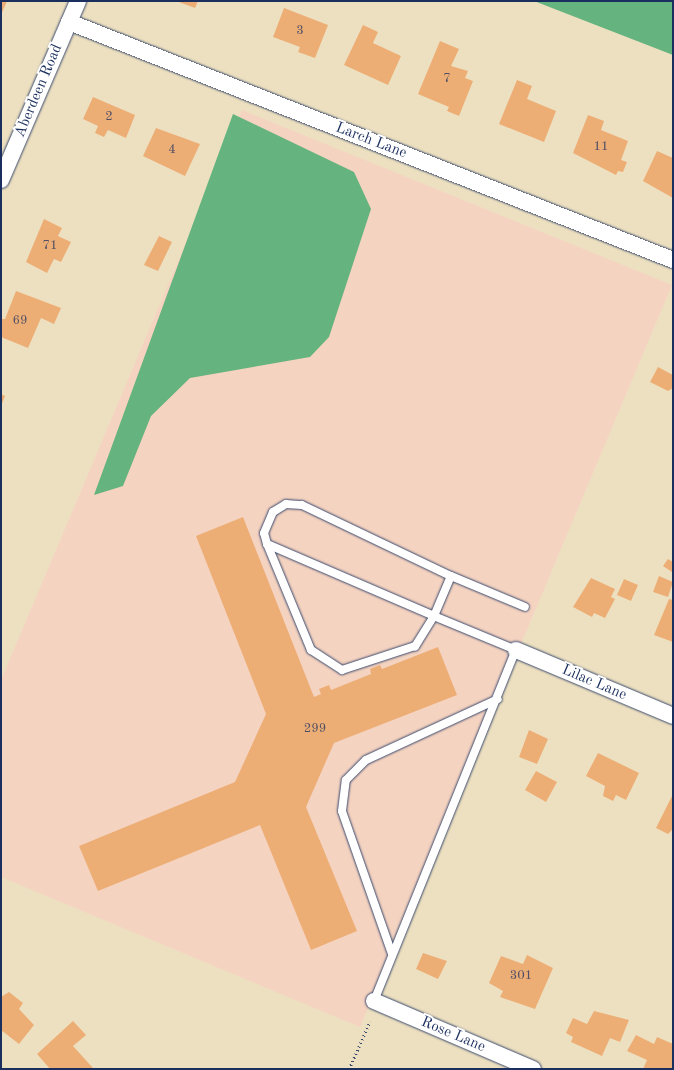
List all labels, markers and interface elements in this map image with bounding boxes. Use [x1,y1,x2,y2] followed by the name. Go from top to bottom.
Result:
[296,23,304,39] house number: 3
[11,42,67,140] street label: Aberdeen Road
[443,71,451,87] house number: 7
[105,109,113,125] house number: 2
[333,119,409,163] street label: Larch Lane
[593,139,609,155] house number: 11
[168,142,176,158] house number: 4
[42,238,58,254] house number: 71
[12,313,28,329] house number: 69
[559,661,629,705] street label: Lilac Lane
[304,721,326,737] house number: 299
[510,968,532,984] house number: 301
[418,1013,488,1057] street label: Rose Lane

